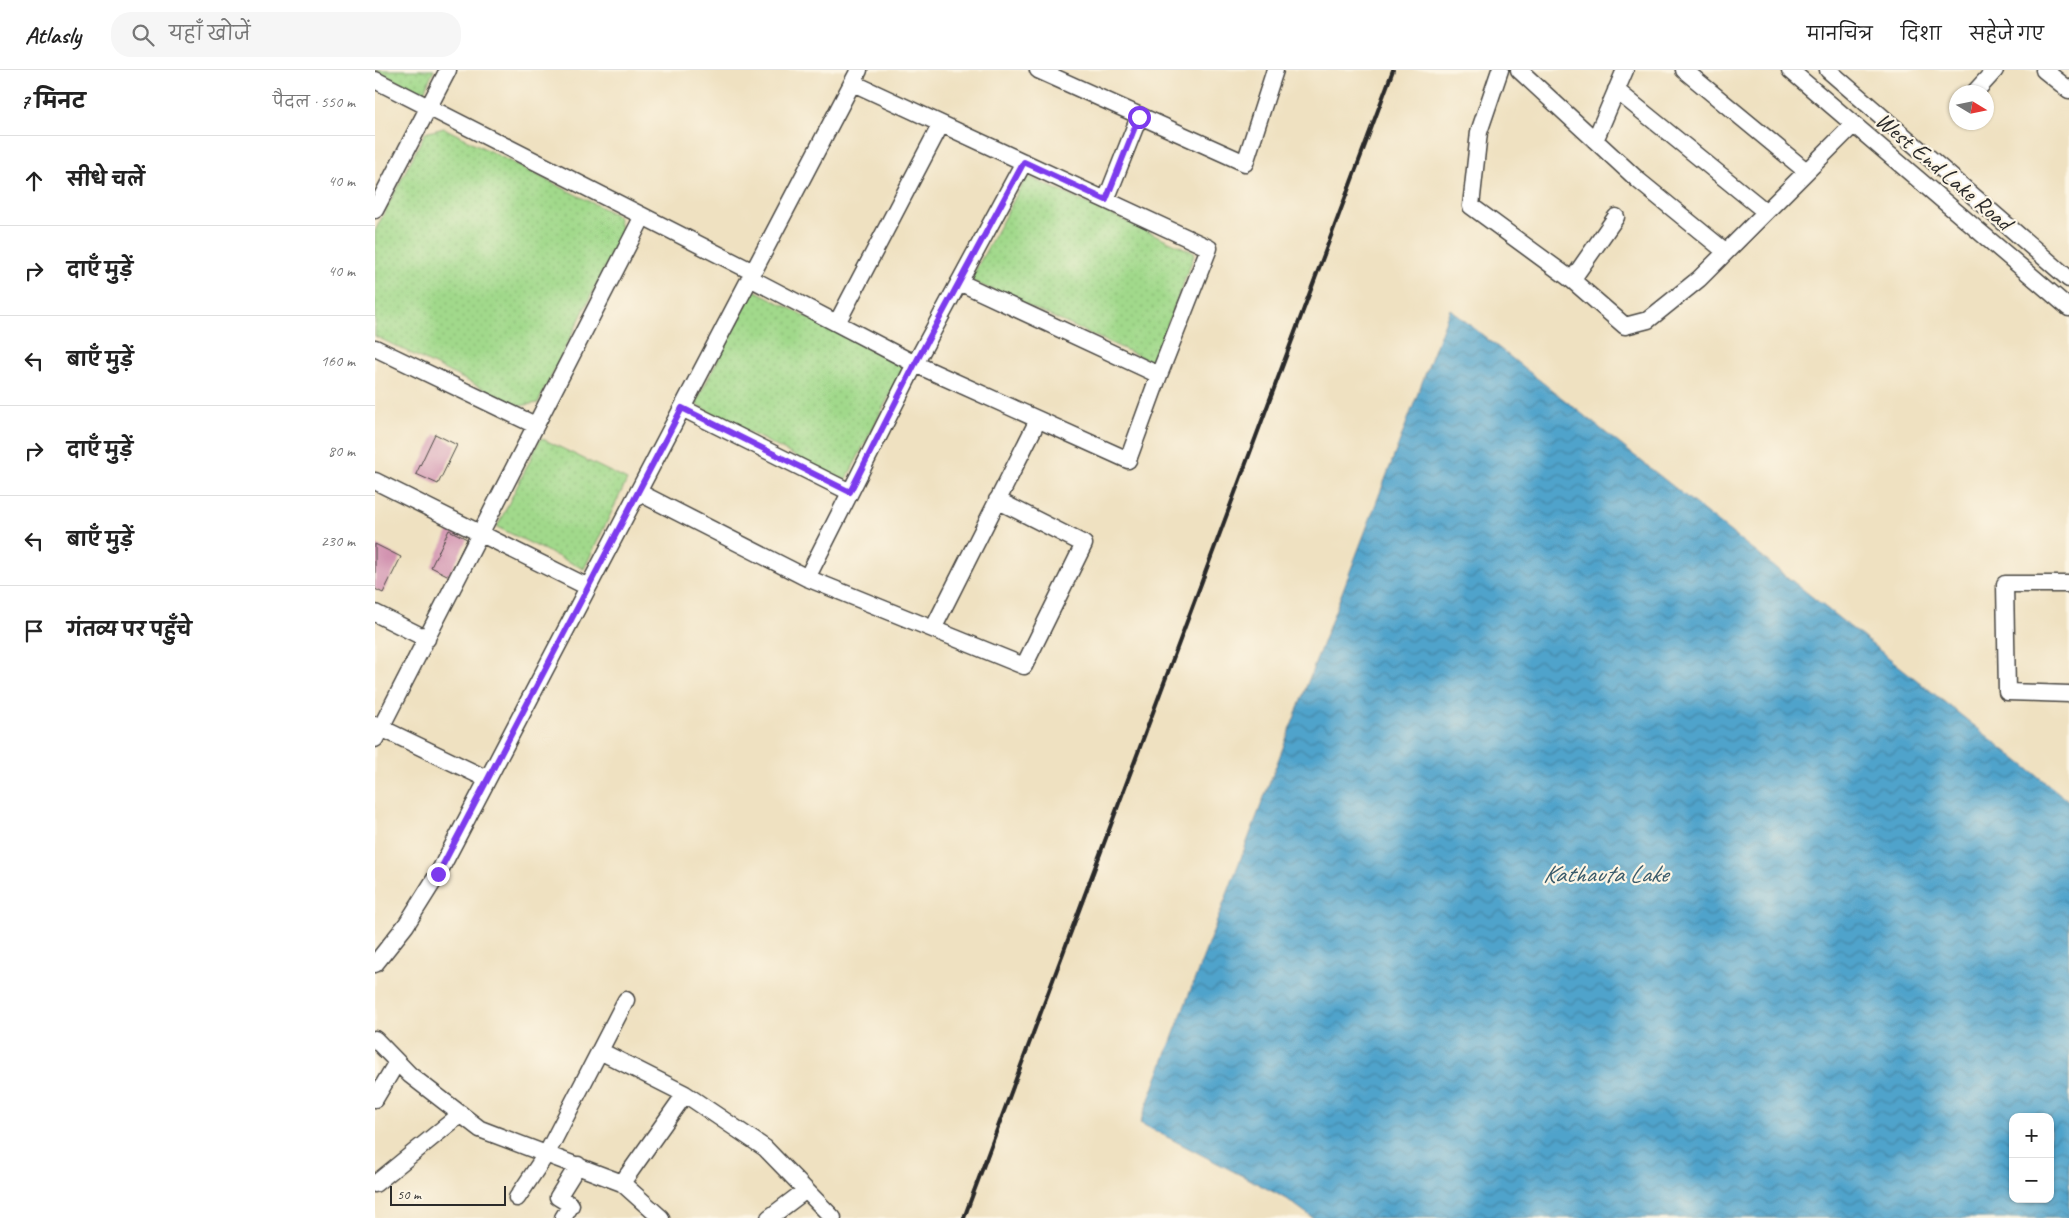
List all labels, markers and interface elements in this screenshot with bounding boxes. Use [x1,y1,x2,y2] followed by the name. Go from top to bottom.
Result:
[111,12,461,57] search box
[25,20,81,50] text: Atlasly
[129,21,157,49] icon: search
[169,22,250,46] text: यहाँ खोजें
[1807,23,1873,45] text: मानचित्र
[1901,23,1941,45] text: दिशा
[1969,23,2044,45] text: सहेजे गए
[1949,85,1994,130] north arrow
[20,88,85,114] text: 7 मिनट
[273,92,355,112] text: पैदल · 550 m
[1869,105,2021,239] street label: West End Lake Road
[1128,106,1151,129] route start
[20,167,48,195] icon: ahead
[67,168,145,192] text: सीधे चलें
[328,171,355,191] text: 40 m
[20,257,48,285] icon: right
[67,258,133,282] text: दाएँ मुड़ें
[328,261,355,281] text: 40 m
[20,347,48,375] icon: left
[67,348,133,372] text: बाएँ मुड़ें
[321,351,355,371] text: 160 m
[20,437,48,465] icon: right
[67,438,133,462] text: दाएँ मुड़ें
[328,441,355,461] text: 80 m
[20,527,48,555] icon: left
[67,528,133,552] text: बाएँ मुड़ें
[321,531,355,551] text: 230 m
[20,617,48,645] icon: arrive
[67,618,192,642] text: गंतव्य पर पहुँचे
[1543,858,1671,890] water label: Kathauta Lake
[427,863,450,886] route end
[2009,1113,2054,1203] map controls
[2009,1113,2054,1158] button: +
[2009,1158,2054,1203] button: −
[390,1183,506,1206] scale bar
[397,1186,421,1203] text: 50 m

